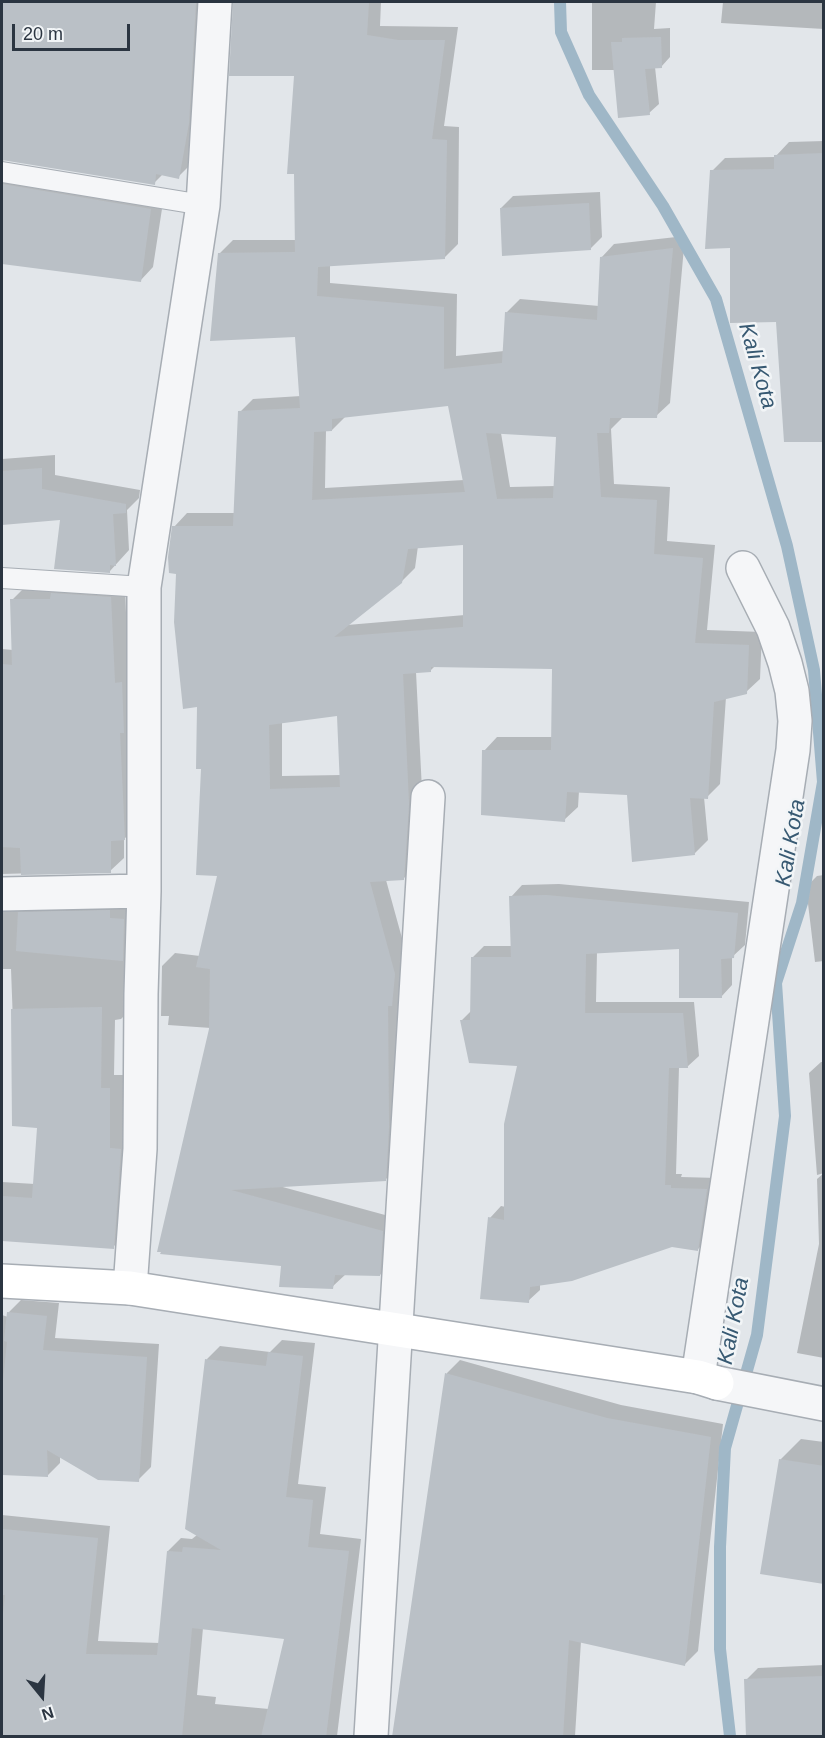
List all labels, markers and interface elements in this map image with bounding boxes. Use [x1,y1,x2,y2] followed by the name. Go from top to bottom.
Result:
[15,12,134,50] scale bar
[23,24,63,44] text: 20 m
[732,320,782,412] water label: Kali Kota
[770,797,812,889] water label: Kali Kota
[713,1275,755,1367] water label: Kali Kota
[12,1666,72,1726] north arrow
[40,1704,56,1723] text: N

